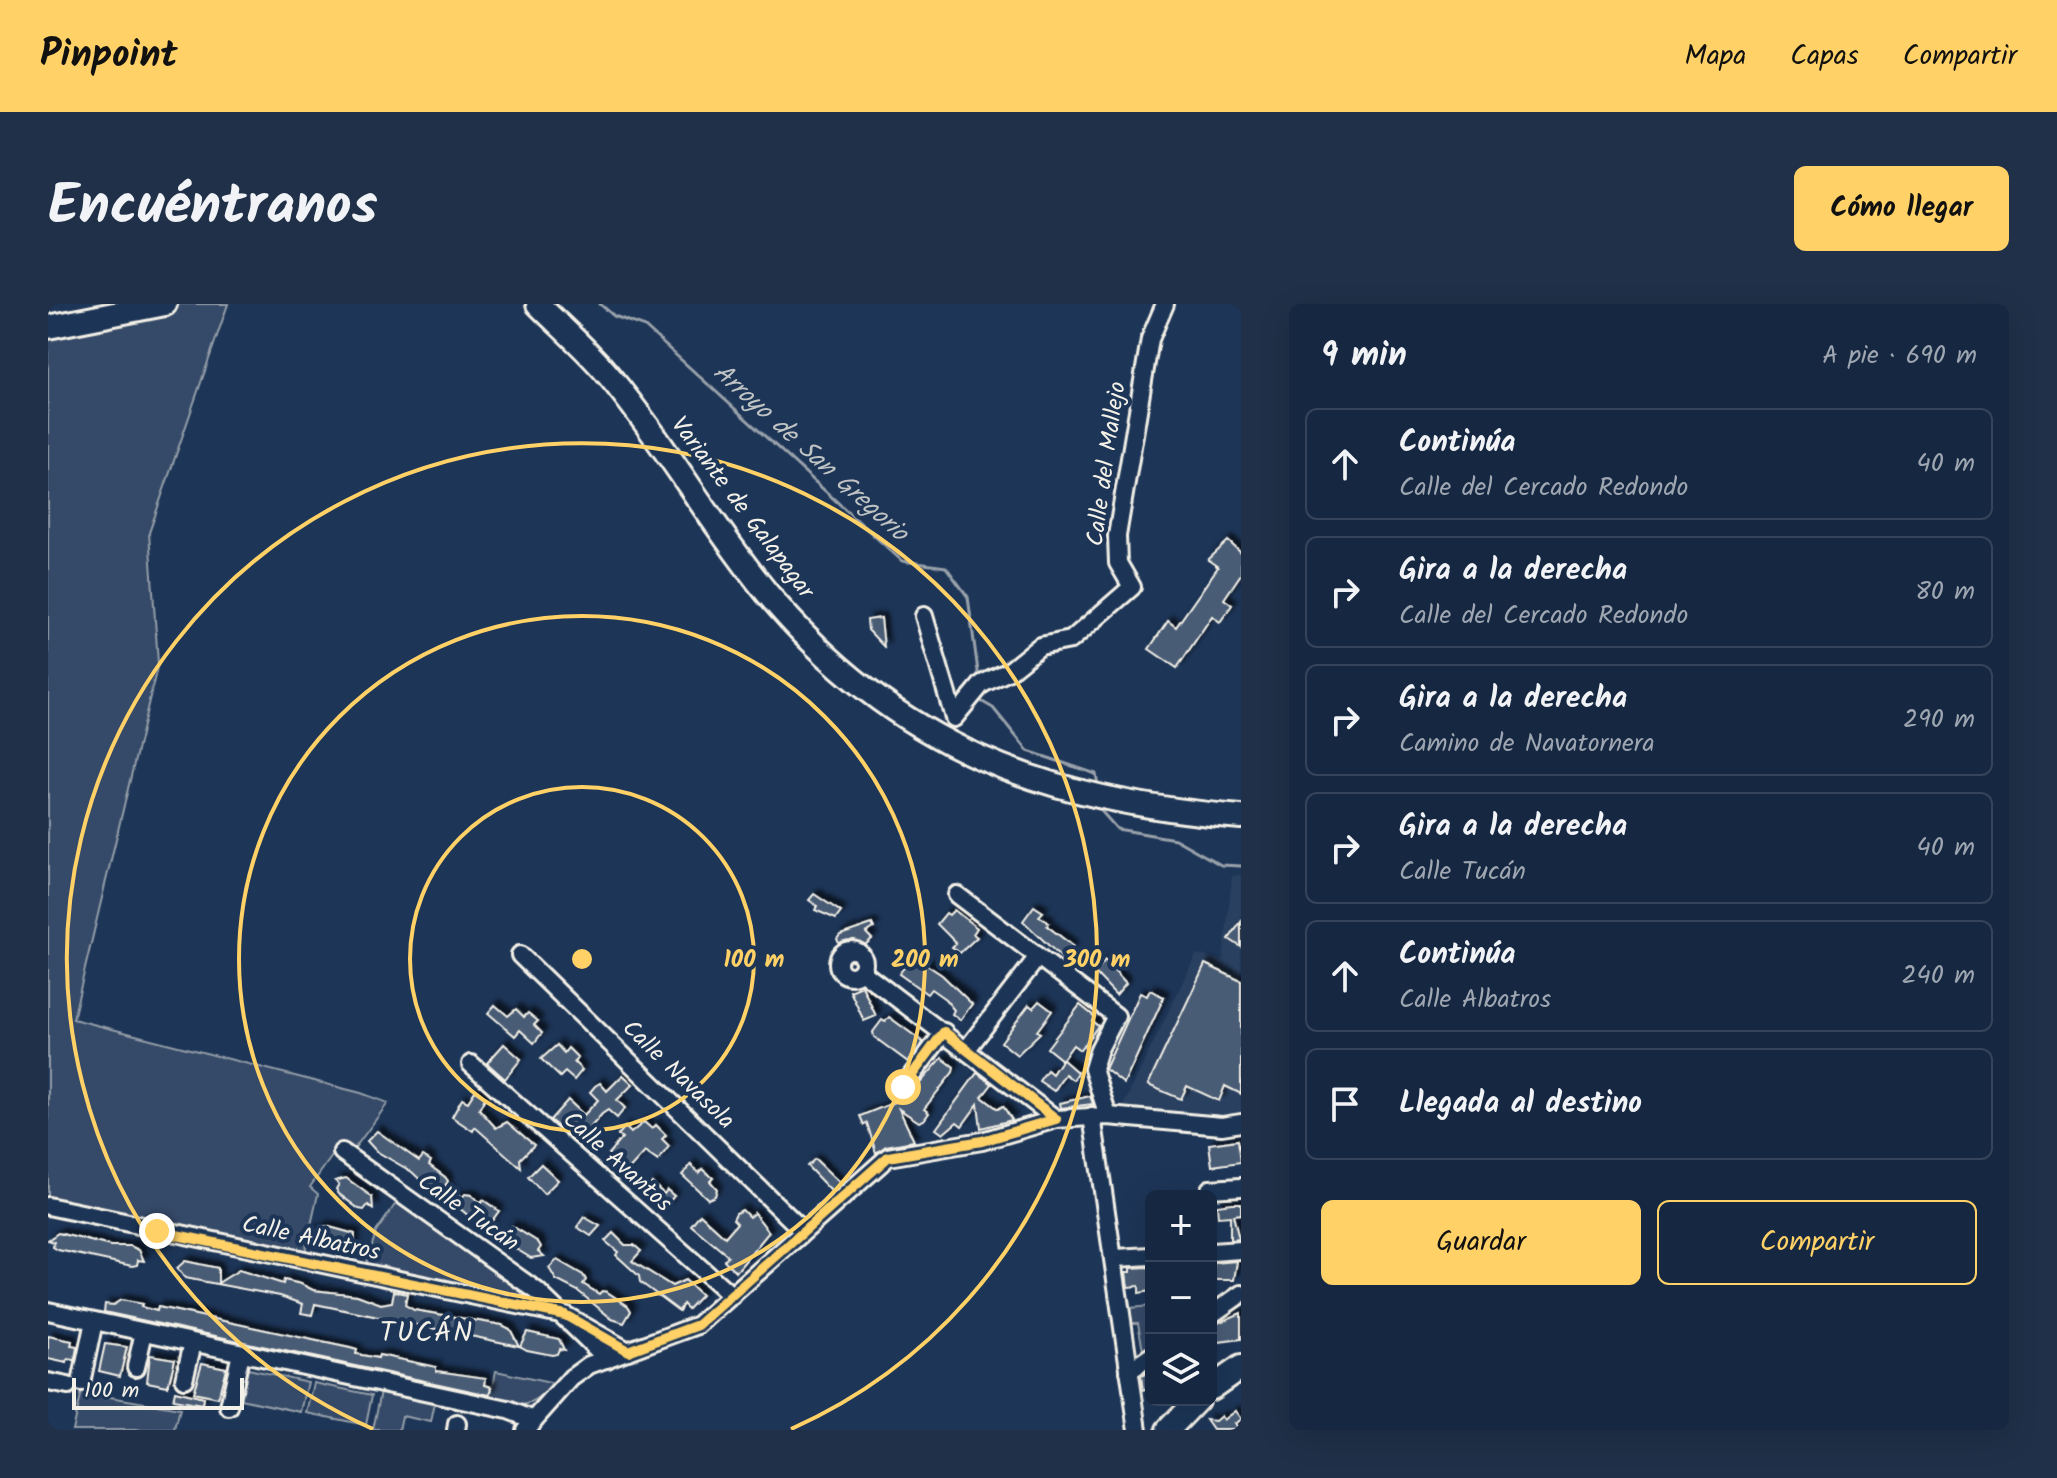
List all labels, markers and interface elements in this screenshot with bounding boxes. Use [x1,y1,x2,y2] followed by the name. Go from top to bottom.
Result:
[40,26,178,86] text: Pinpoint
[1685,34,1746,79] text: Mapa
[1790,34,1859,79] text: Capas
[1903,34,2017,79] text: Compartir
[48,163,378,253] text: Encuéntranos
[1794,166,2009,251] button: Cómo llegar
[1321,329,1407,383] text: 9 min
[1822,335,1977,377] text: A pie · 690 m
[703,353,919,554] water label: Arroyo de San Gregorio
[1076,379,1138,549] street label: Calle del Mallejo
[660,408,825,609] street label: Variante de Galapagar
[1399,419,1515,467] text: Continúa
[1323,442,1367,486] icon: ahead
[1917,443,1975,485] text: 40 m
[1399,467,1688,509] text: Calle del Cercado Redondo
[1399,547,1627,595] text: Gira a la derecha
[1323,570,1367,614] icon: right
[1915,571,1975,613] text: 80 m
[1399,595,1688,637] text: Calle del Cercado Redondo
[1399,675,1627,723] text: Gira a la derecha
[1323,698,1367,742] icon: right
[1903,699,1975,741] text: 290 m
[1399,723,1655,765] text: Camino de Navatornera
[1399,803,1627,851] text: Gira a la derecha
[1323,826,1367,870] icon: right
[1917,827,1975,869] text: 40 m
[1399,851,1526,893] text: Calle Tucán
[1399,931,1515,979] text: Continúa
[724,941,784,980] text: 100 m
[891,941,959,980] text: 200 m
[1063,941,1130,980] text: 300 m
[568,945,596,973] centre of rings
[1323,954,1367,998] icon: ahead
[1901,955,1975,997] text: 240 m
[1399,979,1551,1021] text: Calle Albatros
[612,1011,744,1139] street label: Calle Navasola
[885,1069,921,1105] route start
[1399,1080,1642,1128] text: Llegada al destino
[1323,1082,1367,1126] icon: arrive
[553,1102,681,1222] street label: Calle Avantos
[409,1163,527,1263] street label: Calle Tucán
[1145,1190,1217,1406] map controls
[1145,1190,1217,1262] button: +
[1321,1200,1641,1285] button: Guardar
[1657,1200,1977,1285] button: Compartir
[238,1205,384,1273] street label: Calle Albatros
[139,1213,175,1249] route end
[1145,1262,1217,1334] button: −
[380,1311,474,1356] district label: TUCÁN
[1145,1334,1217,1406] button: layers
[72,1374,244,1410] scale bar
[84,1374,139,1409] text: 100 m

